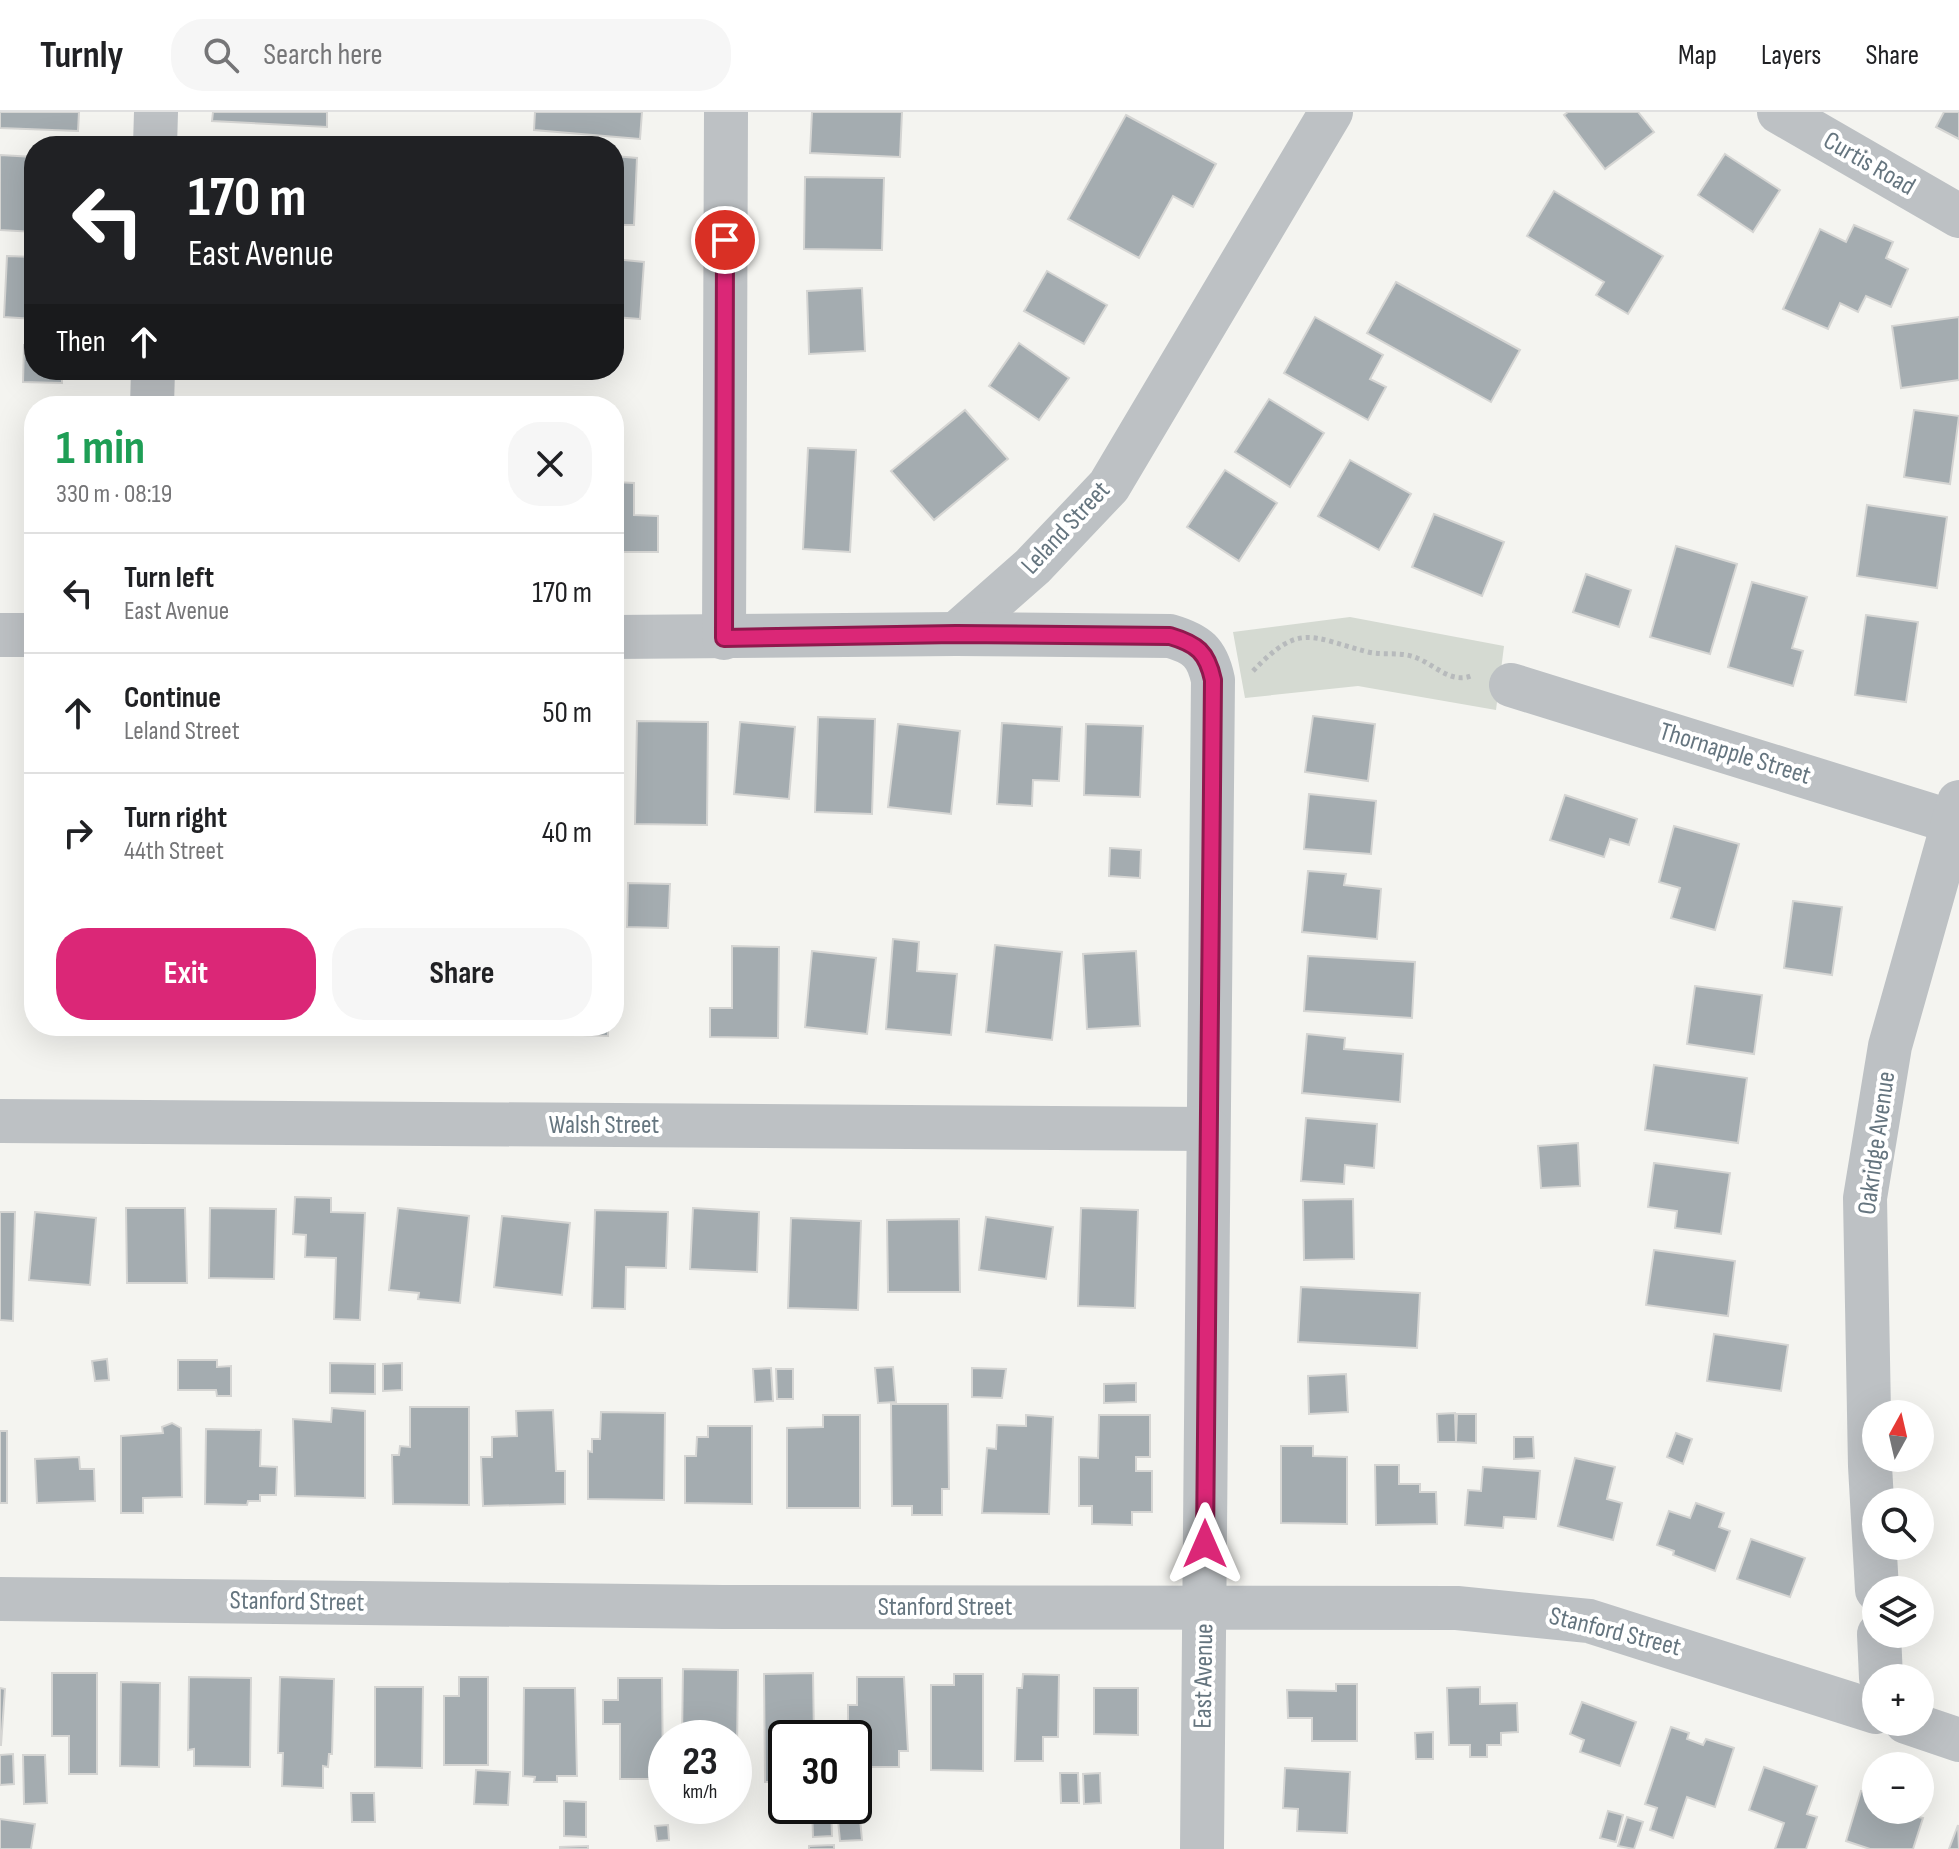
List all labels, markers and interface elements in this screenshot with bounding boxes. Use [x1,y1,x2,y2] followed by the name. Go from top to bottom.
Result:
[171,19,731,91] search box
[40,33,123,78] text: Turnly
[199,33,243,77] icon: search
[263,37,383,73] text: Search here
[1678,39,1717,72] text: Map
[1761,39,1821,72] text: Layers
[1865,39,1919,72] text: Share
[1818,125,1920,203] street label: Curtis Road
[188,165,306,232] text: 170 m
[56,168,160,272] icon: left
[691,206,759,274] pin
[703,218,747,262] icon: arrive
[188,233,334,276] text: East Avenue
[122,320,166,364] icon: ahead
[56,324,106,360] text: Then
[56,420,145,477] text: 1 min
[508,422,592,506] button: close
[1015,475,1117,581] street label: Leland Street
[56,479,172,510] text: 330 m · 08:19
[124,560,214,596] text: Turn left
[56,571,100,615] icon: left
[532,575,592,611] text: 170 m
[124,596,229,627] text: East Avenue
[124,680,221,716] text: Continue
[56,691,100,735] icon: ahead
[543,695,592,731] text: 50 m
[124,716,240,747] text: Leland Street
[1656,716,1814,792] street label: Thornapple Street
[124,800,227,836] text: Turn right
[56,811,100,855] icon: right
[542,815,592,851] text: 40 m
[124,836,224,867] text: 44th Street
[56,928,316,1020] button: Exit
[332,928,592,1020] button: Share
[1852,1069,1902,1217] street label: Oakridge Avenue
[549,1110,659,1141] street label: Walsh Street
[1862,1400,1934,1472] north arrow
[1862,1400,1934,1824] map controls
[1862,1488,1934,1560] button: search
[1163,1502,1247,1586] position arrow
[1862,1576,1934,1648] button: layers
[229,1585,365,1619] street label: Stanford Street
[878,1592,1012,1623] street label: Stanford Street
[1546,1601,1684,1663] street label: Stanford Street
[1188,1623,1220,1729] street label: East Avenue
[1862,1664,1934,1736] button: +
[768,1720,872,1824] speed limit sign: 30
[682,1738,718,1786] text: 23
[1862,1752,1934,1824] button: −
[683,1780,717,1804] text: km/h

